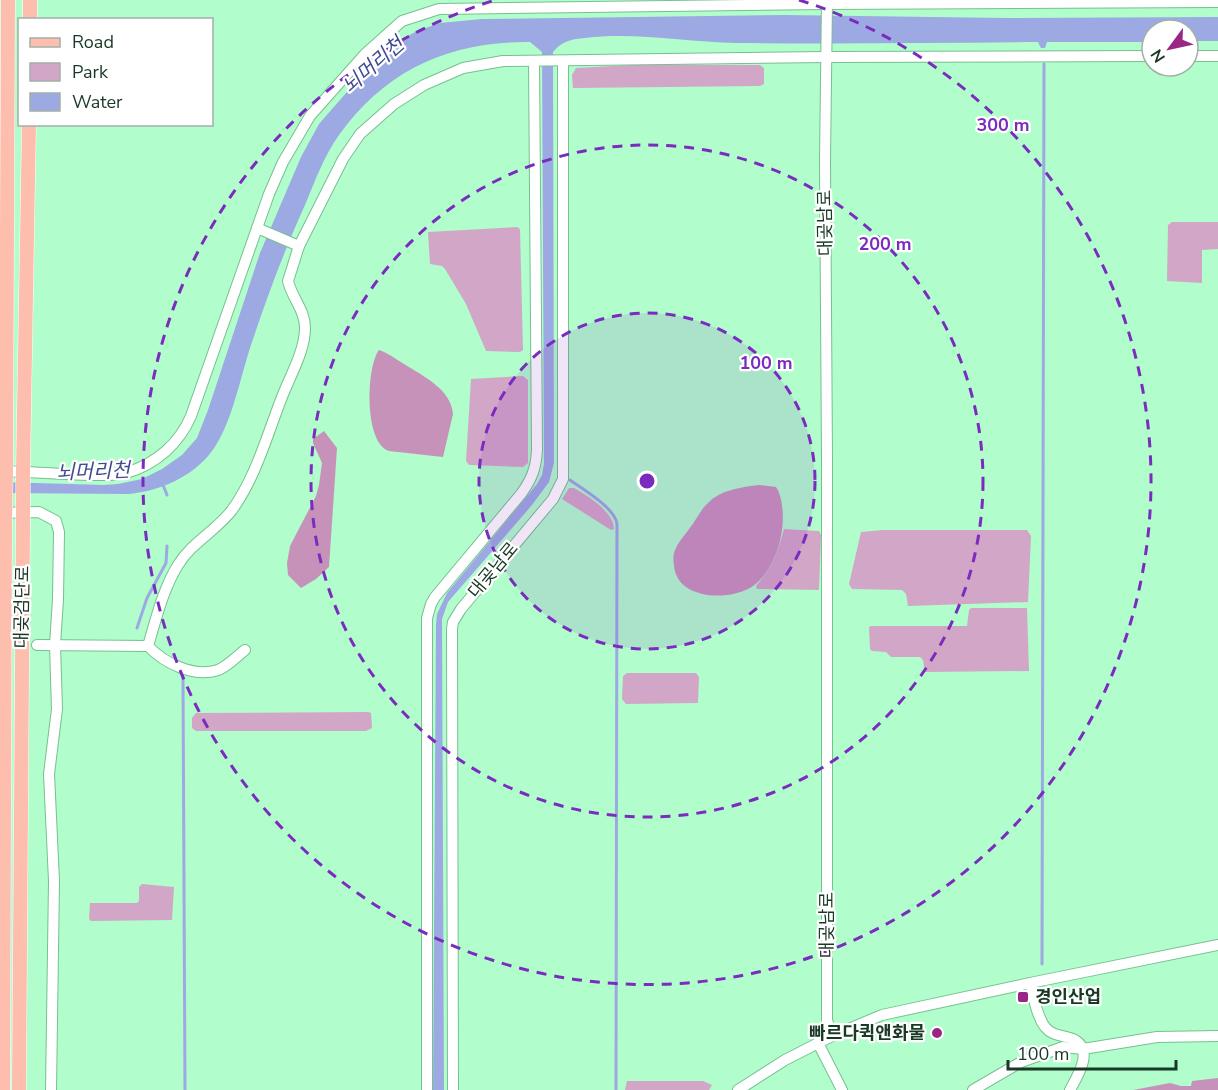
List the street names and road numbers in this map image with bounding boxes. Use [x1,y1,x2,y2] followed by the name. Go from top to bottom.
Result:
[812,190,838,256] street label: 대곶남로
[463,537,523,603] street label: 대곶남로
[9,565,35,649] street label: 대곶검단로
[815,892,839,958] street label: 대곶남로

